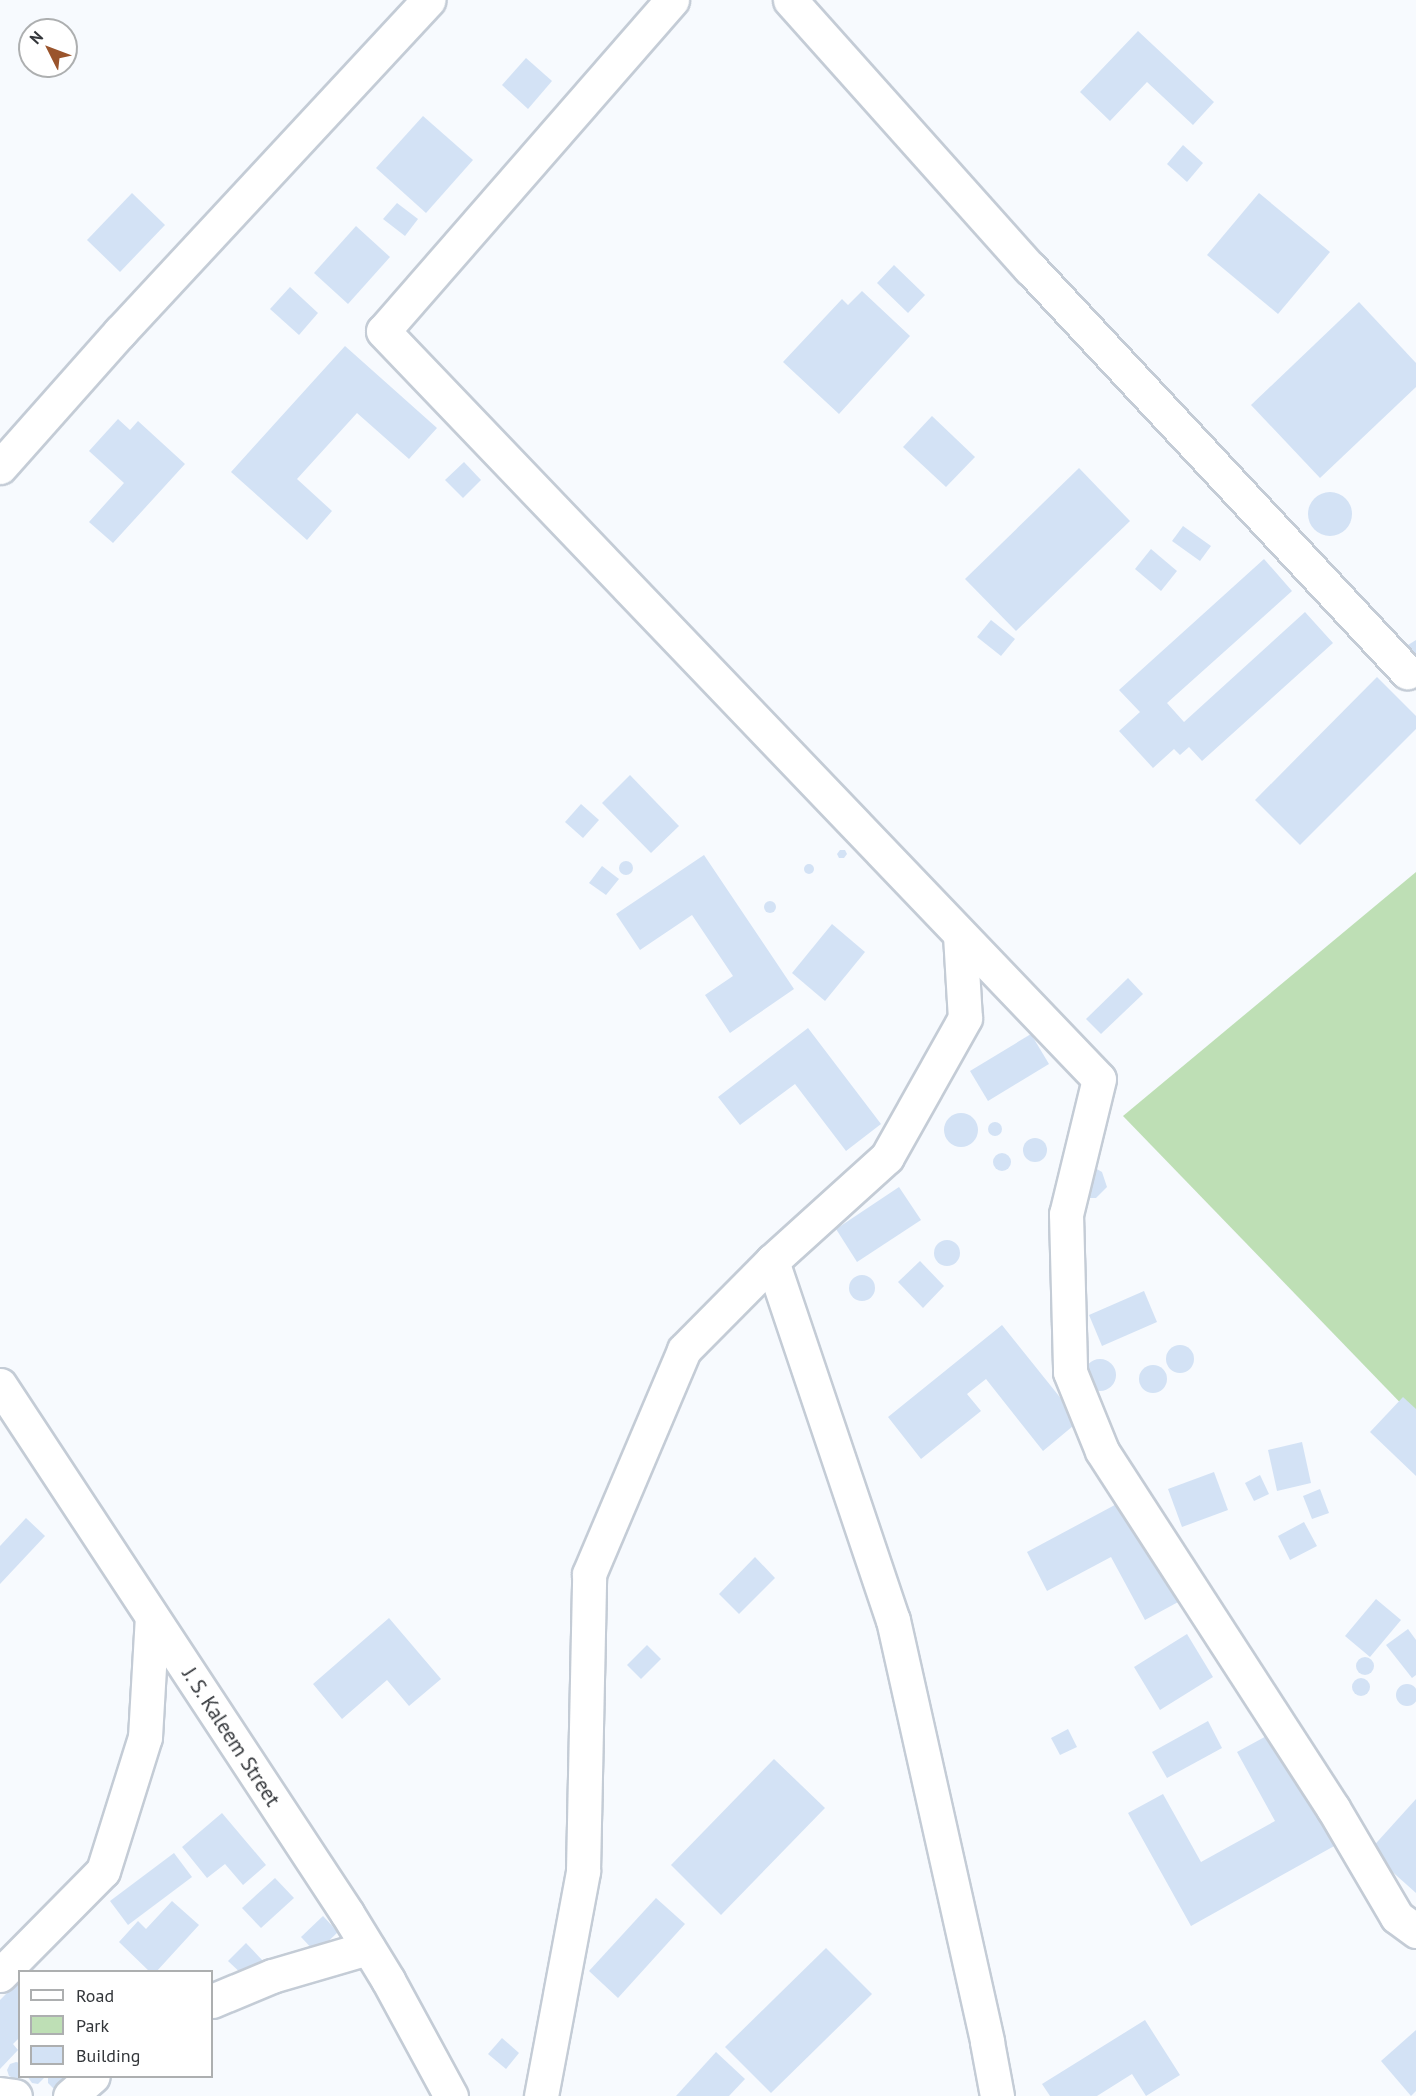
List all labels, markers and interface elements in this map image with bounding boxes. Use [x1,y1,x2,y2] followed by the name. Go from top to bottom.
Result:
[18,18,78,78] north arrow
[25,27,47,48] text: N
[176,1662,286,1812] street label: J. S. Kaleem Street
[18,1970,213,2078] legend
[76,1984,114,2007] text: Road
[76,2014,109,2037] text: Park
[76,2044,140,2067] text: Building

